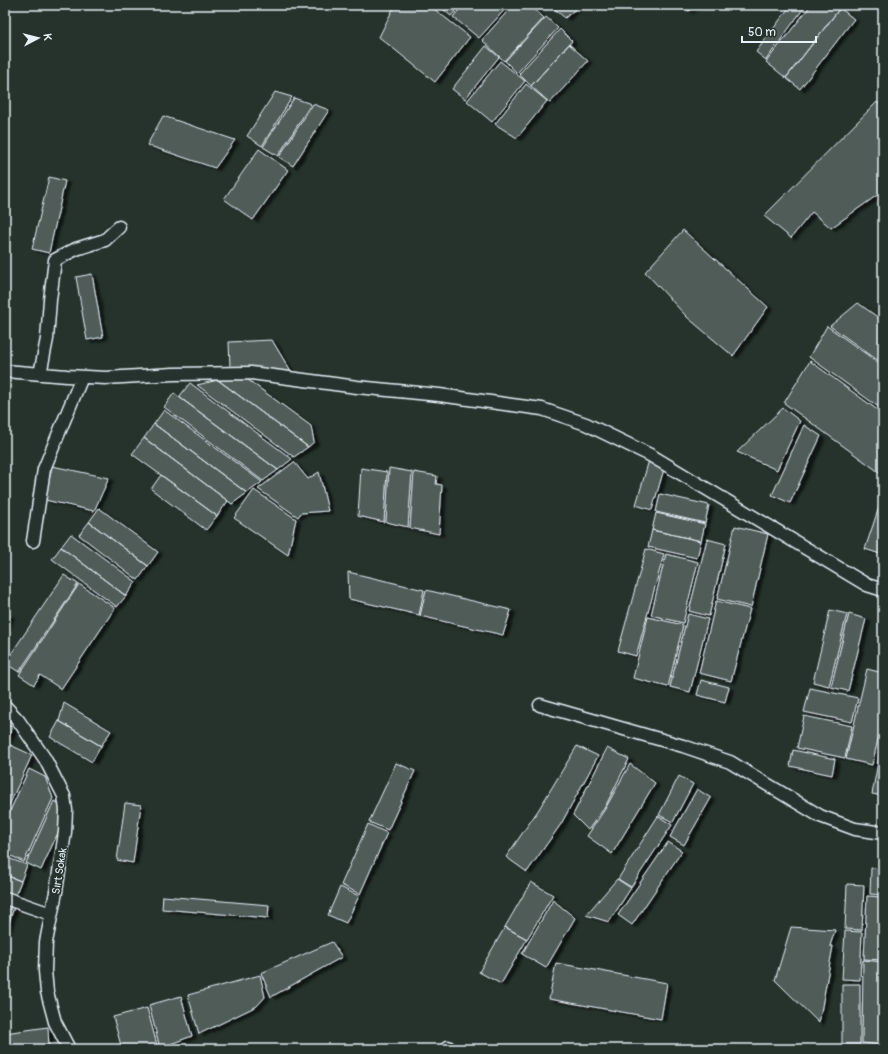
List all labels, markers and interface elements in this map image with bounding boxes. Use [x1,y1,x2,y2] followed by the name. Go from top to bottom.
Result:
[18,18,58,58] north arrow
[742,18,816,44] scale bar
[748,25,776,40] text: 50 m
[41,33,54,41] text: K
[49,847,70,895] street label: Sırt Sokak

